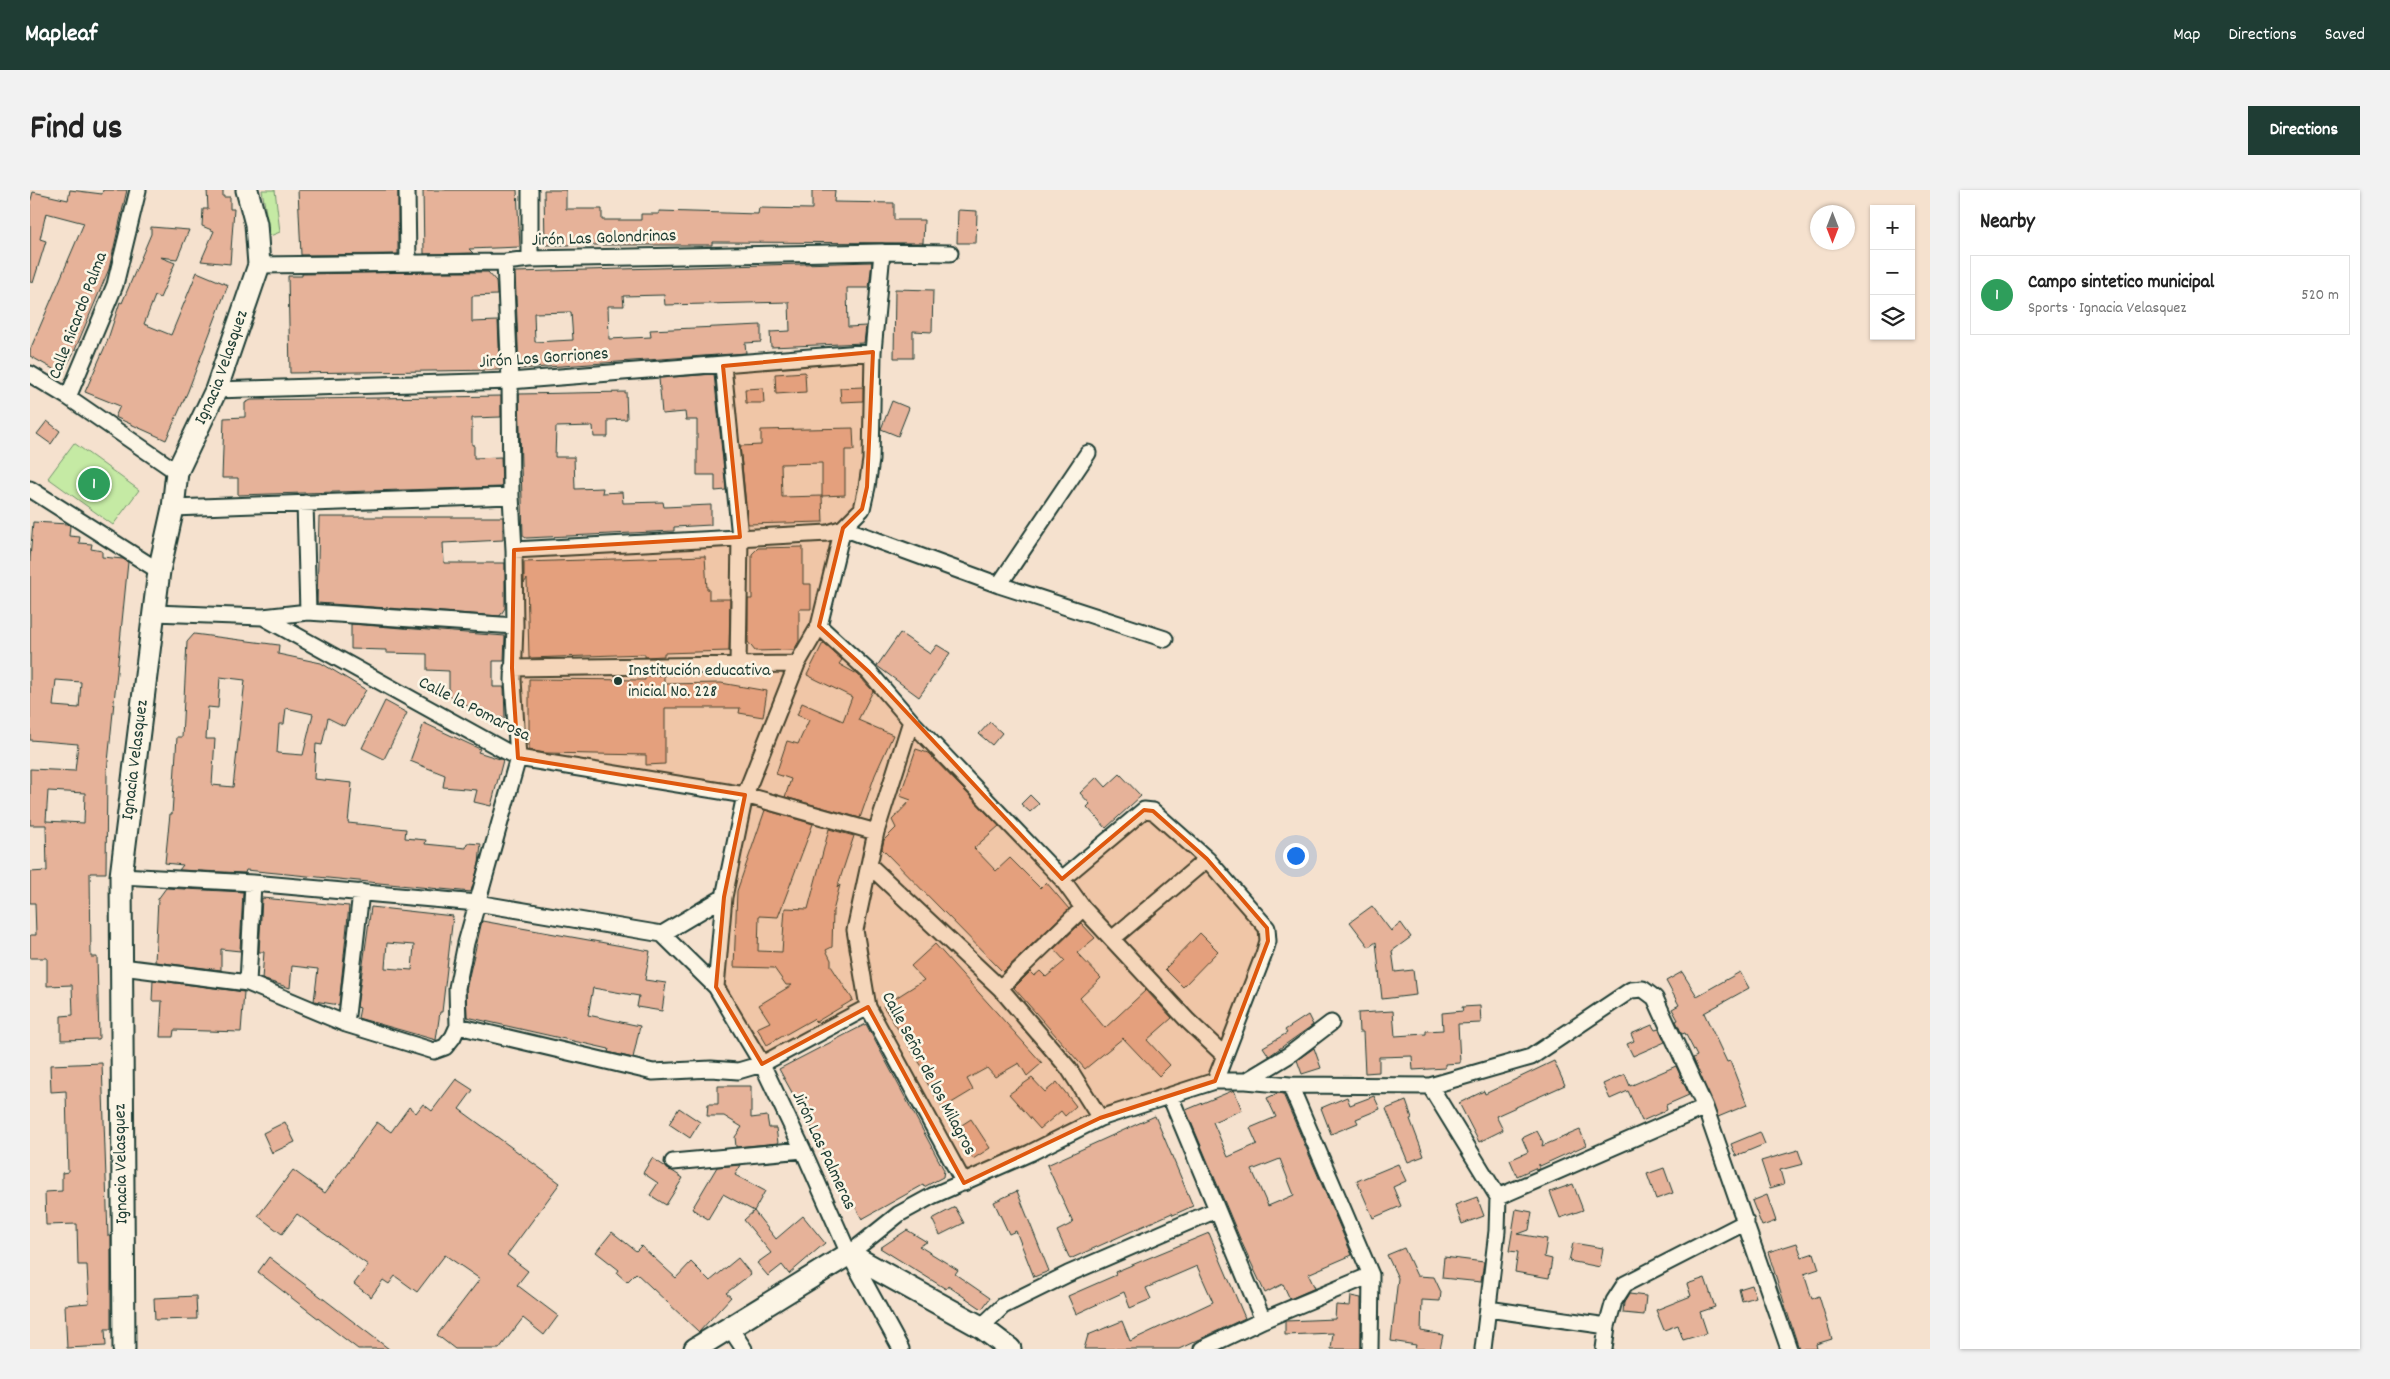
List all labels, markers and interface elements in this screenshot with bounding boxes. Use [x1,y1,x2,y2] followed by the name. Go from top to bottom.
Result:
[25,18,97,52] text: Mapleaf
[2173,23,2200,48] text: Map
[2228,23,2297,48] text: Directions
[2325,23,2365,48] text: Saved
[30,105,122,155] text: Find us
[2248,106,2360,155] button: Directions
[1810,205,1855,250] north arrow
[1870,205,1915,340] map controls
[1870,205,1915,250] button: +
[1980,208,2035,238] text: Nearby
[531,224,677,254] street label: Jirón Las Golondrinas
[43,248,115,383] street label: Calle Ricardo Palma
[1870,250,1915,295] button: −
[2028,270,2214,297] text: Campo sintetico municipal
[1995,284,1999,307] text: 1
[2301,284,2339,307] text: 520 m
[1870,295,1915,340] button: layers
[2028,297,2186,320] text: Sports · Ignacia Velasquez
[189,307,255,429] street label: Ignacia Velasquez
[478,342,610,376] street label: Jirón Los Gorriones
[78,465,110,503] pin: 1
[628,659,771,705] place label: Institución educativa inicial No. 228
[414,671,535,749] street label: Calle la Pomarosa
[612,675,624,687] marker: Institución educativa inicial No. 228
[116,698,155,821] street label: Ignacia Velasquez
[1283,843,1309,869] your location
[874,988,982,1160] street label: Calle Señor de los Milagros
[785,1088,861,1214] street label: Jirón Las Palmeras
[108,1103,136,1225] street label: Ignacia Velasquez

